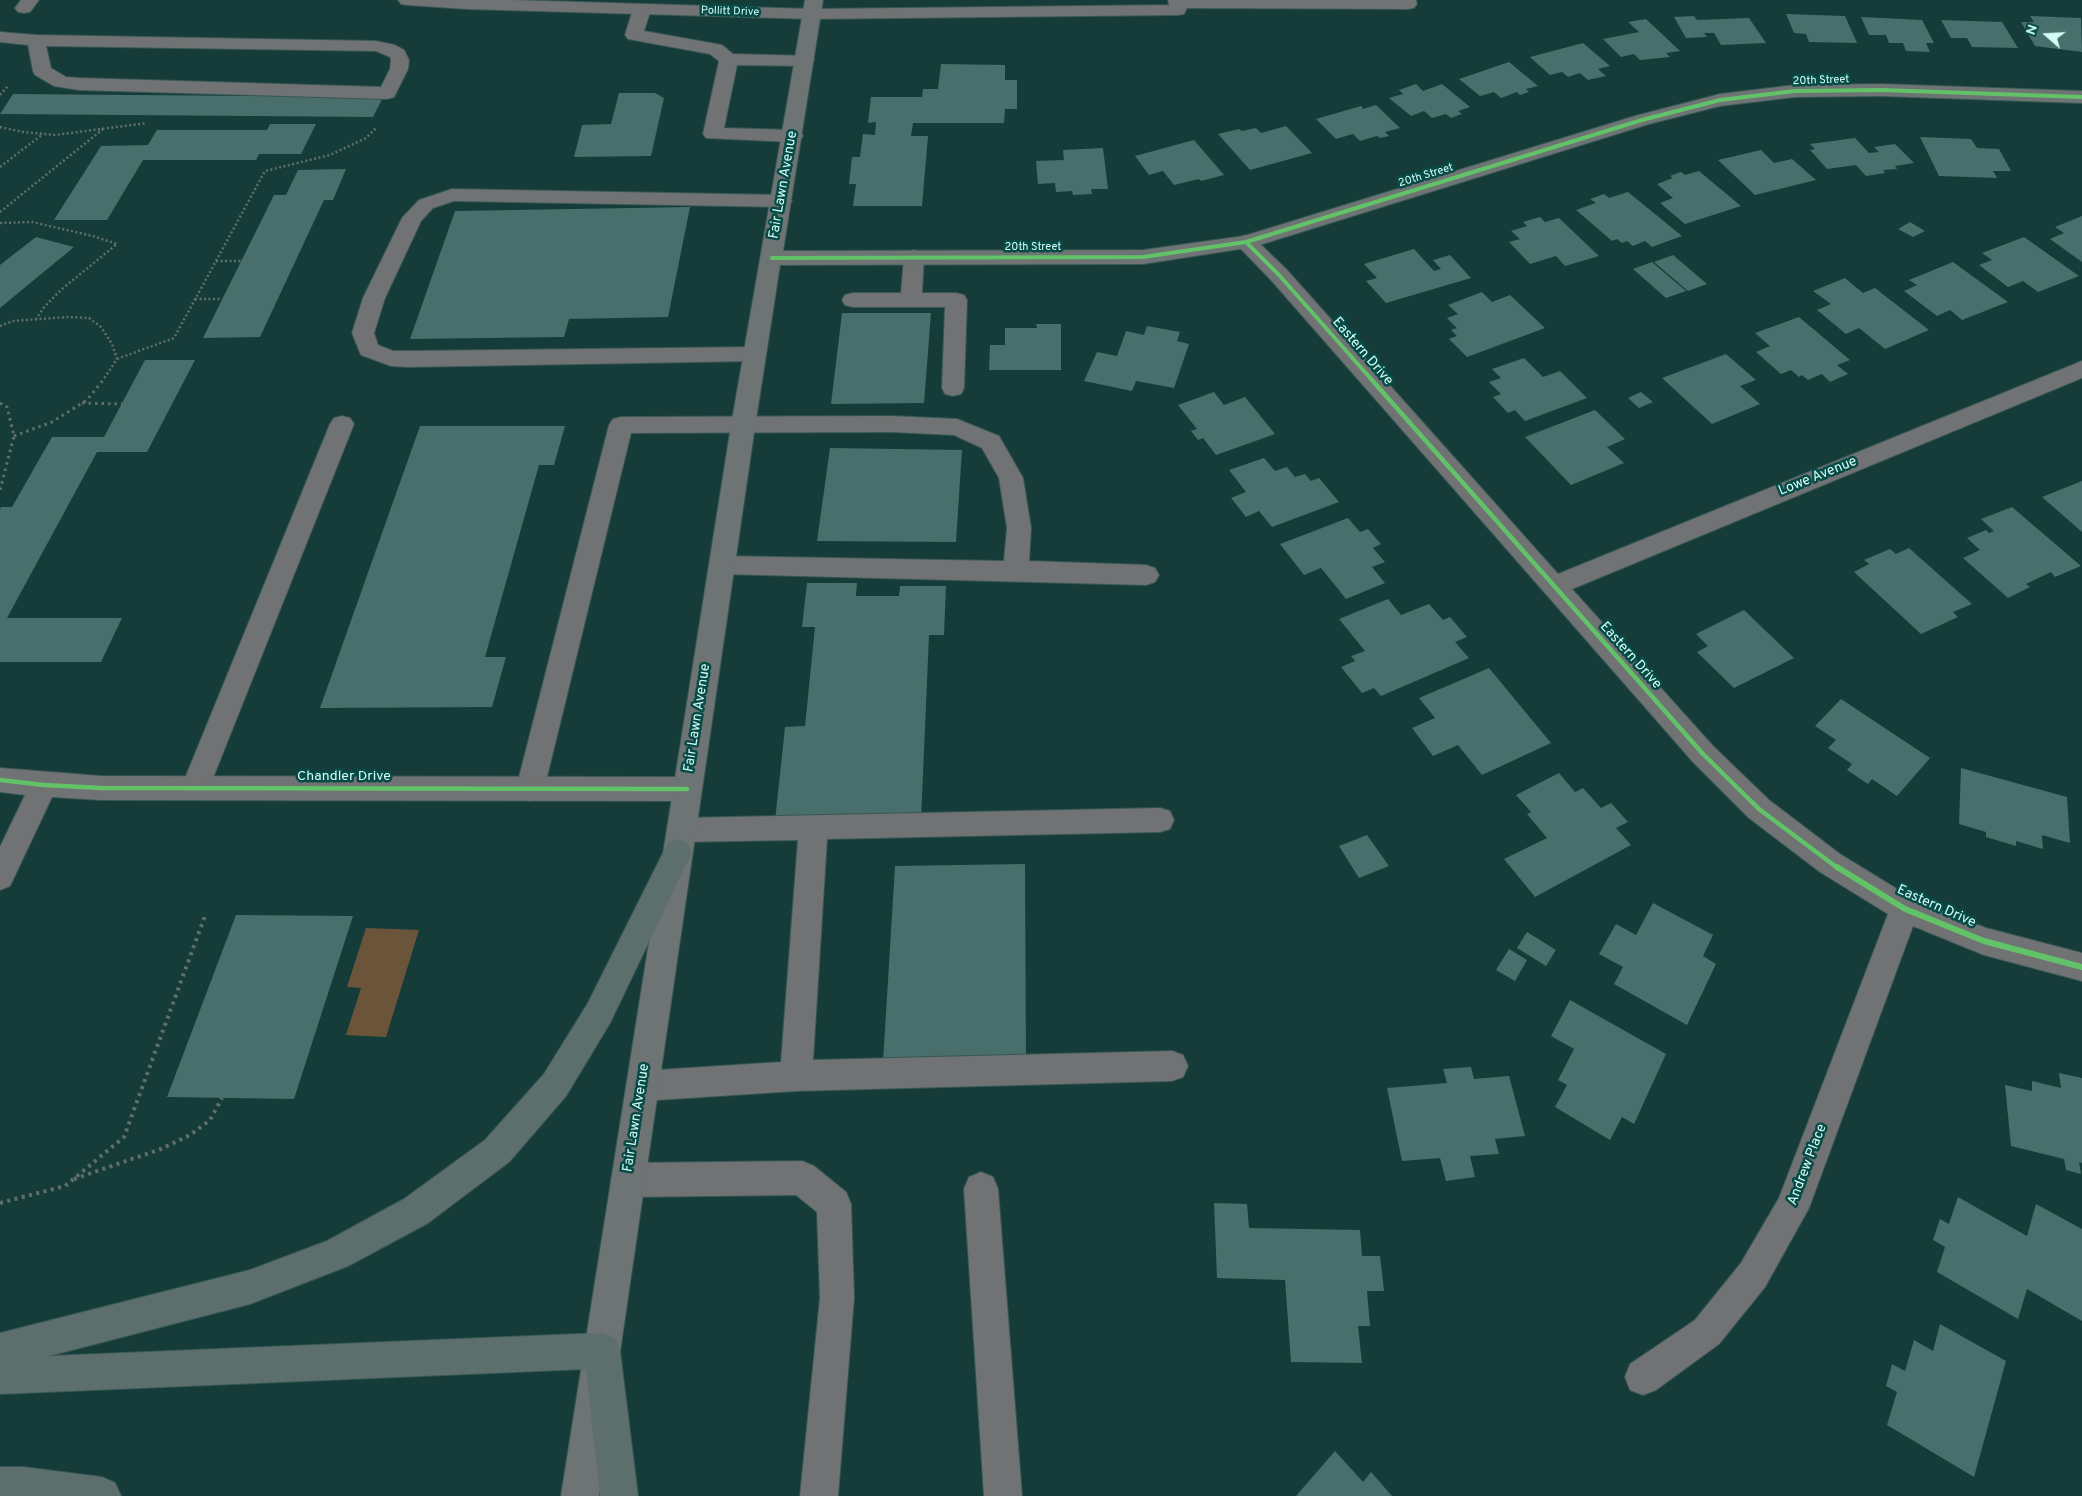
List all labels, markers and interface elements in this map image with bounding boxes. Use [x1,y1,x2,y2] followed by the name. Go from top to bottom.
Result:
[701,4,759,20] street label: Pollitt Drive
[2022,10,2072,60] north arrow
[2023,22,2042,37] text: N
[1792,73,1850,89] street label: 20th Street
[766,130,802,240] street label: Fair Lawn Avenue
[1397,161,1455,191] street label: 20th Street
[1005,241,1061,255] street label: 20th Street
[1328,315,1396,389] street label: Eastern Drive
[1776,454,1860,500] street label: Lowe Avenue
[1595,619,1665,693] street label: Eastern Drive
[681,663,715,773] street label: Fair Lawn Avenue
[297,769,391,785] street label: Chandler Drive
[1894,882,1978,932] street label: Eastern Drive
[620,1063,654,1173] street label: Fair Lawn Avenue
[1785,1122,1831,1208] street label: Andrew Place

